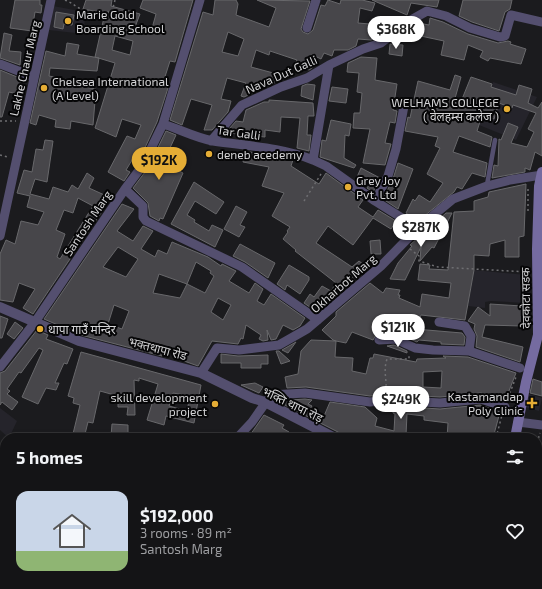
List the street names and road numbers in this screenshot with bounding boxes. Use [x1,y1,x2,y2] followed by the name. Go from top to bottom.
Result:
[6,18,42,117] street label: Lakhe Chaur Marg
[243,52,319,96] street label: Nava Dut Galli
[216,122,262,142] street label: Tar Galli
[60,187,114,258] street label: Santosh Marg
[307,251,379,315] street label: Okharbot Marg
[517,267,533,329] street label: देवकोटा सडक
[127,334,189,363] street label: भक्तथापा रोड
[260,383,326,426] street label: भक्ति थापा रोड़

